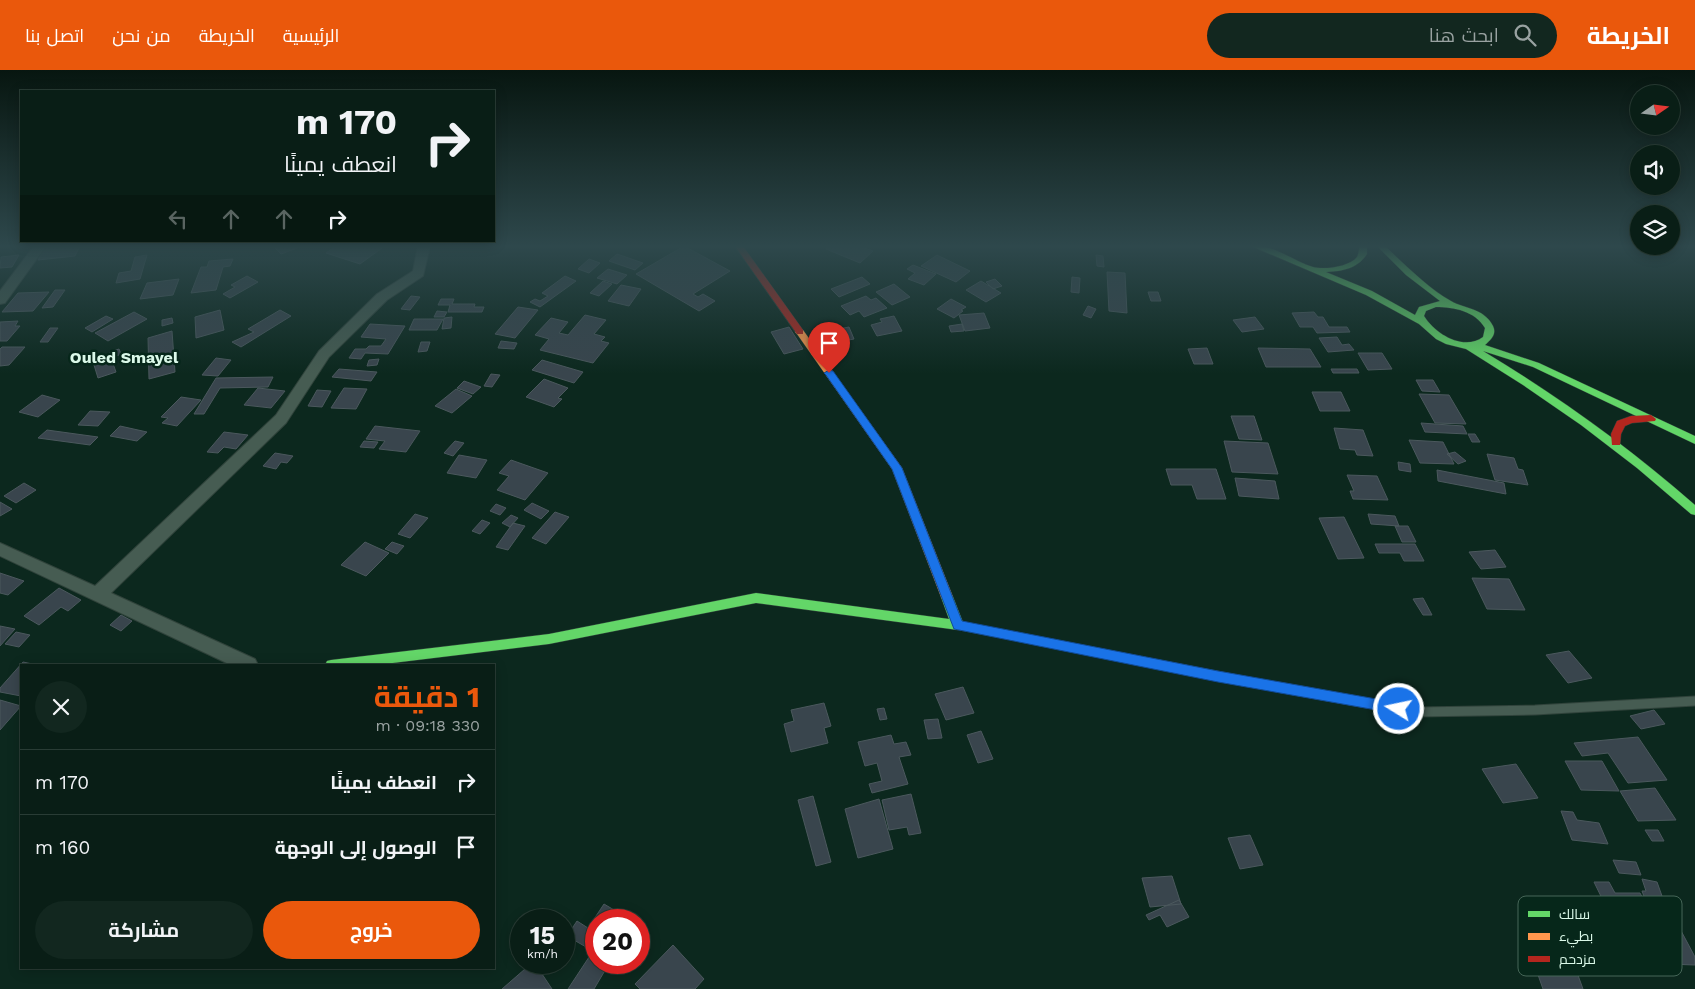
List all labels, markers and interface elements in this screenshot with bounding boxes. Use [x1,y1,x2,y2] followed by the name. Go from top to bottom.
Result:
[1207,13,1557,58] search box
[1511,21,1539,49] icon: search
[1587,22,1670,50] text: الخريطة
[1429,24,1499,47] text: ابحث هنا
[25,25,84,46] text: اتصل بنا
[112,25,171,46] text: من نحن
[199,25,255,46] text: الخريطة
[283,25,339,46] text: الرئيسية
[1630,85,1680,135] north arrow
[1630,85,1680,255] map controls
[296,101,397,143] text: 170 m
[415,110,480,175] icon: right
[1630,145,1680,195] button: sound
[284,152,397,177] text: انعطف يمينًا
[164,205,192,233] icon: left
[217,205,245,233] icon: ahead
[270,205,298,233] icon: ahead
[323,205,351,233] icon: right
[1630,205,1680,255] button: layers
[808,322,850,373] pin
[815,329,843,357] icon: arrive
[70,348,179,367] district label: Ouled Smayel
[374,679,480,714] text: 1 دقيقة
[35,681,87,733] button: close
[1372,682,1424,734] position arrow
[375,716,480,735] text: 330 m · 09:18
[452,768,480,796] icon: right
[35,771,89,794] text: 170 m
[330,771,437,794] text: انعطف يمينًا
[452,833,480,861] icon: arrive
[35,836,90,859] text: 160 m
[275,836,437,859] text: الوصول إلى الوجهة
[1518,896,1682,976] legend
[35,901,253,959] button: مشاركة
[263,901,480,959] button: خروج
[1559,906,1590,922] text: سالك
[585,909,650,974] speed limit sign: 20
[530,921,555,950] text: 15
[1559,928,1593,948] text: بطيء
[527,947,558,961] text: km/h
[1559,951,1596,969] text: مزدحم

